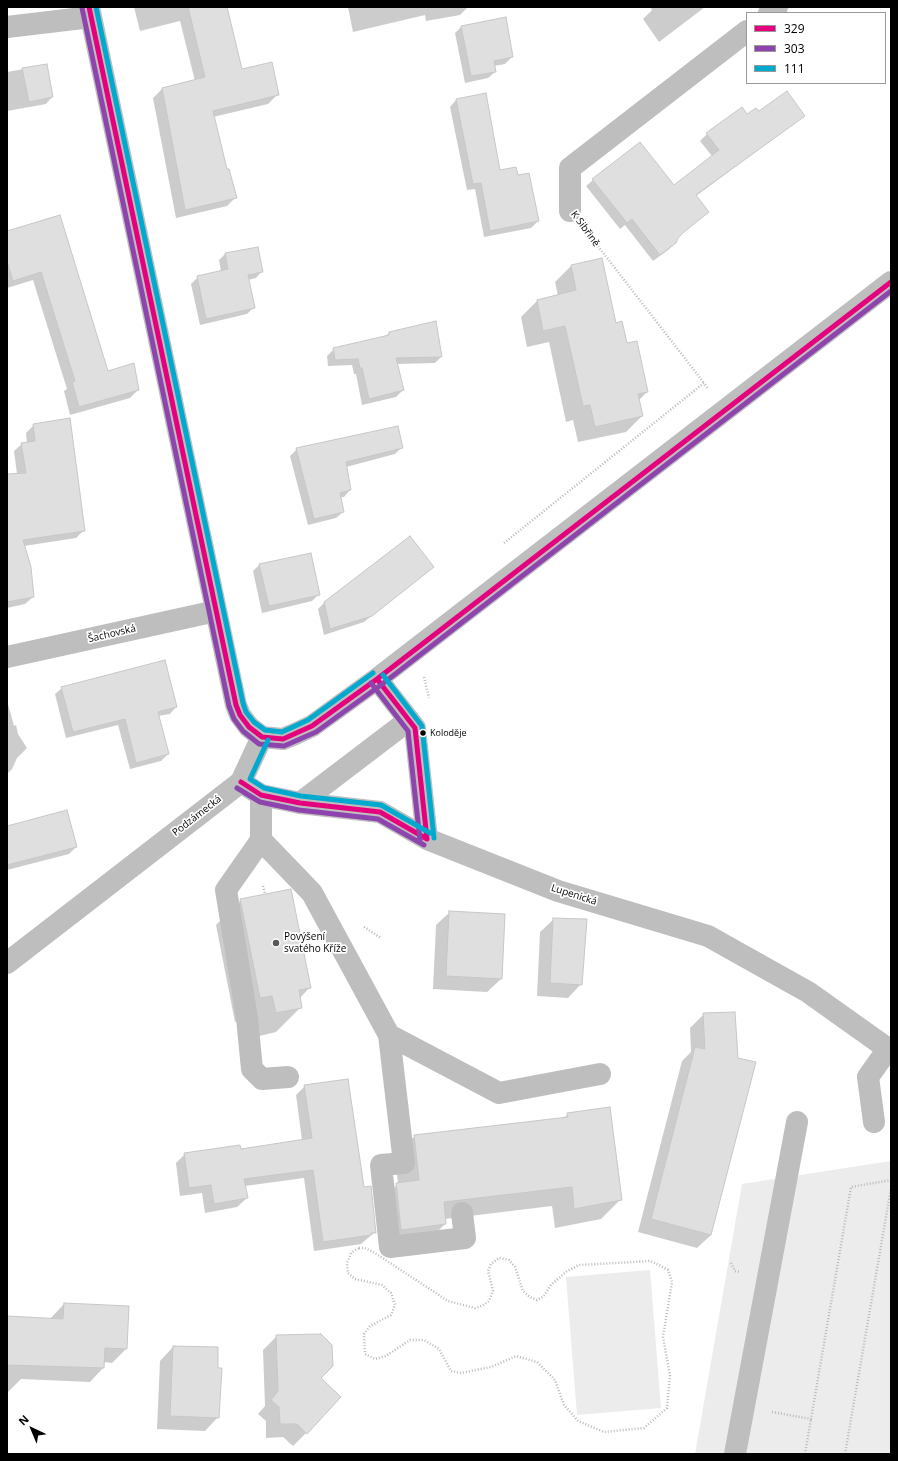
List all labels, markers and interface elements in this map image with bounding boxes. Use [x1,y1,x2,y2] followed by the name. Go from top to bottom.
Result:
[746,12,886,84] legend
[784,20,805,37] text: 329
[784,40,805,57] text: 303
[784,60,805,77] text: 111
[568,209,602,249] street label: K Sibřině
[87,623,137,645] street label: Šachovská
[418,728,428,738] marker: Koloděje
[430,728,466,738] place label: Koloděje
[170,793,224,839] street label: Podzámecká
[550,882,598,908] street label: Lupenická
[284,931,346,954] place label: Povýšení svatého Kříže
[271,938,281,948] marker: Povýšení svatého Kříže
[12,1409,52,1449] north arrow
[15,1412,32,1429] text: N

